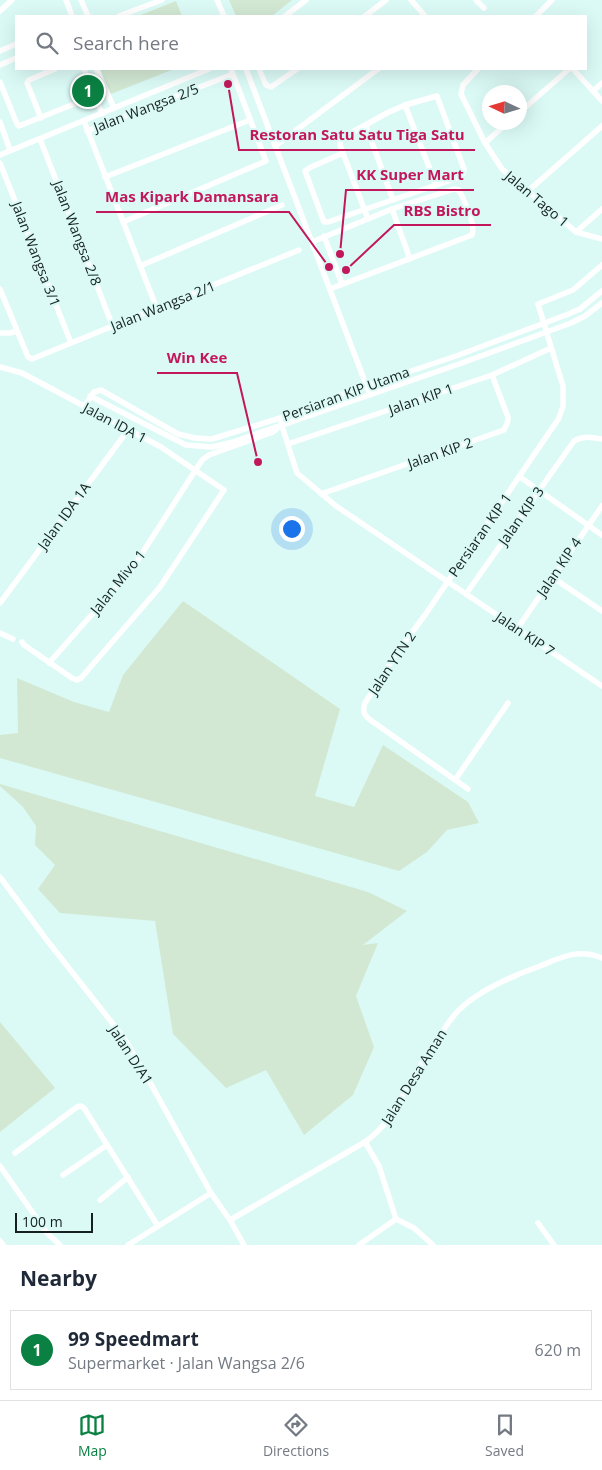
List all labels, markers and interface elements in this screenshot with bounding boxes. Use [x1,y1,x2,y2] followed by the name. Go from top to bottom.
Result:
[15,15,587,70] search box
[33,29,61,57] icon: search
[73,30,179,56] text: Search here
[72,72,104,110] pin: 1
[89,79,201,137] street label: Jalan Wangsa 2/5
[482,85,527,130] north arrow
[239,120,475,150] callout: Restoran Satu Satu Tiga Satu
[249,124,465,144] text: Restoran Satu Satu Tiga Satu
[346,160,474,190] callout: KK Super Mart
[356,164,464,184] text: KK Super Mart
[500,165,573,231] street label: Jalan Tago 1
[48,176,106,288] street label: Jalan Wangsa 2/8
[96,182,289,212] callout: Mas Kipark Damansara
[105,186,279,206] text: Mas Kipark Damansara
[394,195,491,225] callout: RBS Bistro
[7,197,65,309] street label: Jalan Wangsa 3/1
[404,200,480,220] text: RBS Bistro
[106,276,218,336] street label: Jalan Wangsa 2/1
[157,343,237,373] callout: Win Kee
[167,347,227,367] text: Win Kee
[280,362,412,425] street label: Persiaran KIP Utama
[384,379,456,419] street label: Jalan KIP 1
[78,397,150,447] street label: Jalan IDA 1
[403,433,475,473] street label: Jalan KIP 2
[32,478,94,555] street label: Jalan IDA 1A
[492,483,548,550] street label: Jalan KIP 3
[444,489,516,580] street label: Persiaran KIP 1
[279,516,305,542] your location
[531,533,585,602] street label: Jalan KIP 4
[84,545,150,620] street label: Jalan Mivo 1
[490,606,559,660] street label: Jalan KIP 7
[362,627,420,700] street label: Jalan YTN 2
[104,1020,158,1088] street label: Jalan D/A1
[375,1025,451,1130] street label: Jalan Desa Aman
[15,1210,92,1233] scale bar
[22,1212,63,1231] text: 100 m
[20,1264,97,1292] text: Nearby
[68,1326,199,1352] text: 99 Speedmart
[32,1339,42,1361] text: 1
[535,1339,581,1361] text: 620 m
[68,1352,305,1374] text: Supermarket · Jalan Wangsa 2/6
[78,1411,107,1460] tab: Map
[263,1411,329,1460] tab: Directions
[485,1411,524,1460] tab: Saved

